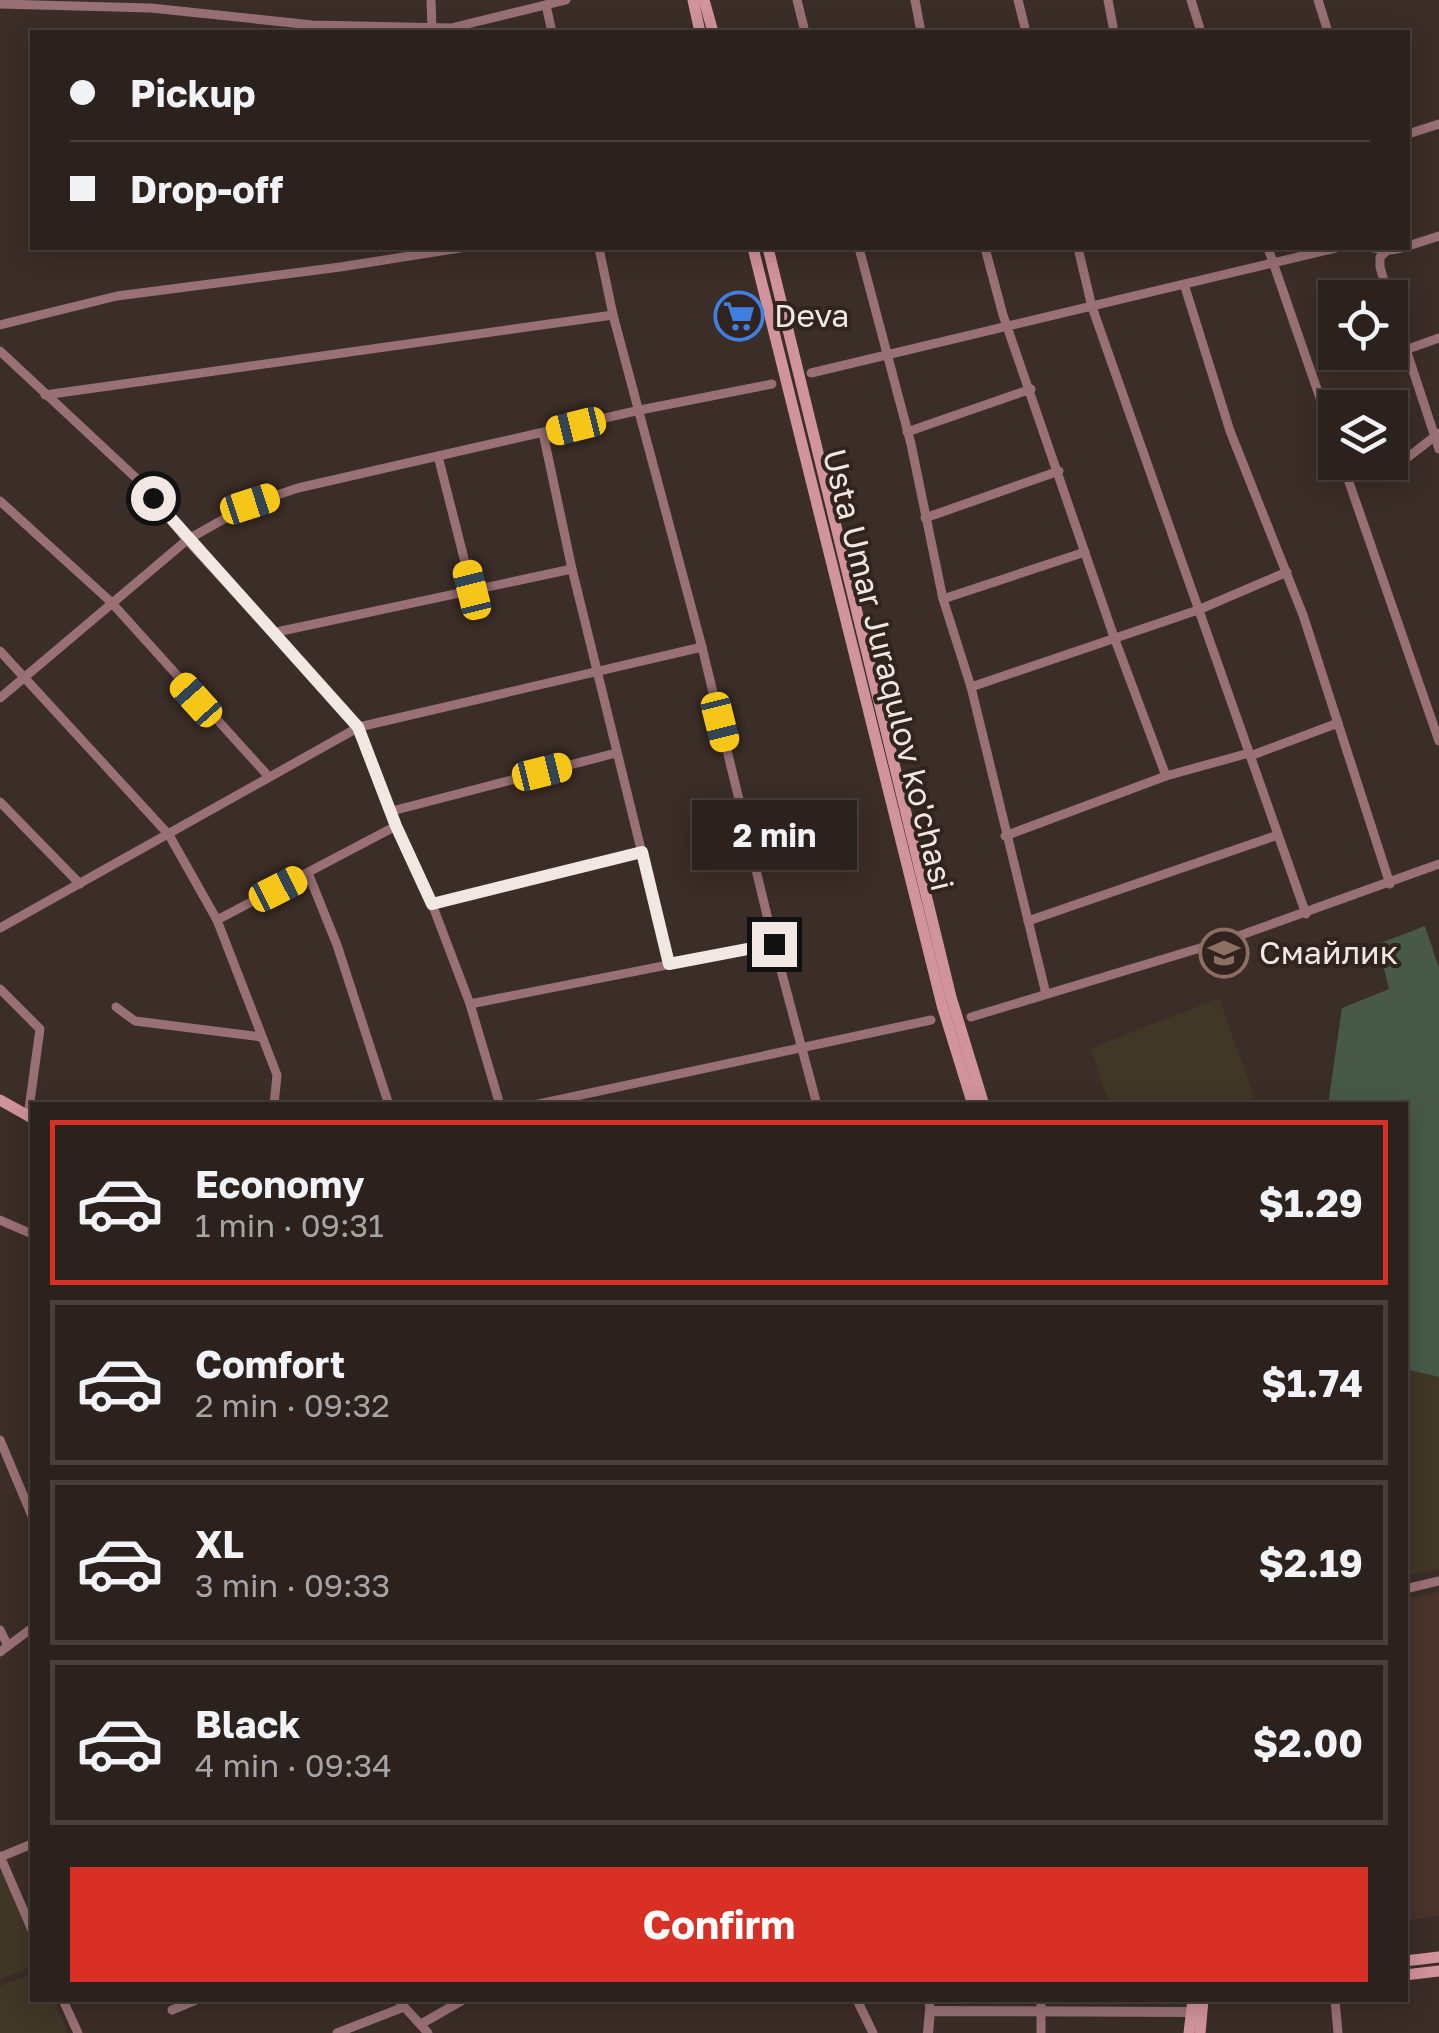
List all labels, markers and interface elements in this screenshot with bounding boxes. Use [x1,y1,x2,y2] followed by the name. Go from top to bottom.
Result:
[130,70,256,115] text: Pickup
[130,166,283,211] text: Drop-off
[1318,280,1408,480] map controls
[1318,280,1408,370] button: locate
[713,290,765,342] supermarket icon: Deva
[774,296,849,334] place label: Deva
[1318,390,1408,480] button: layers
[543,404,609,448] car
[816,445,962,895] street label: Usta Umar Juraqulov ko'chasi
[131,476,176,521] route start
[217,480,283,528] car
[450,557,494,623] car
[165,668,227,732] car
[698,689,742,755] car
[509,750,575,794] car
[692,799,856,869] callout: 2 min
[733,816,816,854] text: 2 min
[244,862,312,916] car
[752,922,797,967] route end
[1198,927,1250,979] school or university icon: Смайлик
[1259,933,1398,971] place label: Смайлик
[75,1158,165,1248] icon: car
[195,1161,364,1206] text: Economy
[1258,1180,1363,1225] text: $1.29
[195,1206,384,1244] text: 1 min · 09:31
[75,1338,165,1428] icon: car
[195,1341,345,1386] text: Comfort
[1261,1360,1363,1405] text: $1.74
[195,1386,390,1424] text: 2 min · 09:32
[75,1518,165,1608] icon: car
[195,1521,244,1566] text: XL
[1258,1540,1363,1585] text: $2.19
[195,1566,390,1604] text: 3 min · 09:33
[75,1698,165,1788] icon: car
[195,1701,300,1746] text: Black
[1253,1720,1363,1765] text: $2.00
[195,1746,392,1784] text: 4 min · 09:34
[70,1867,1368,1982] button: Confirm

